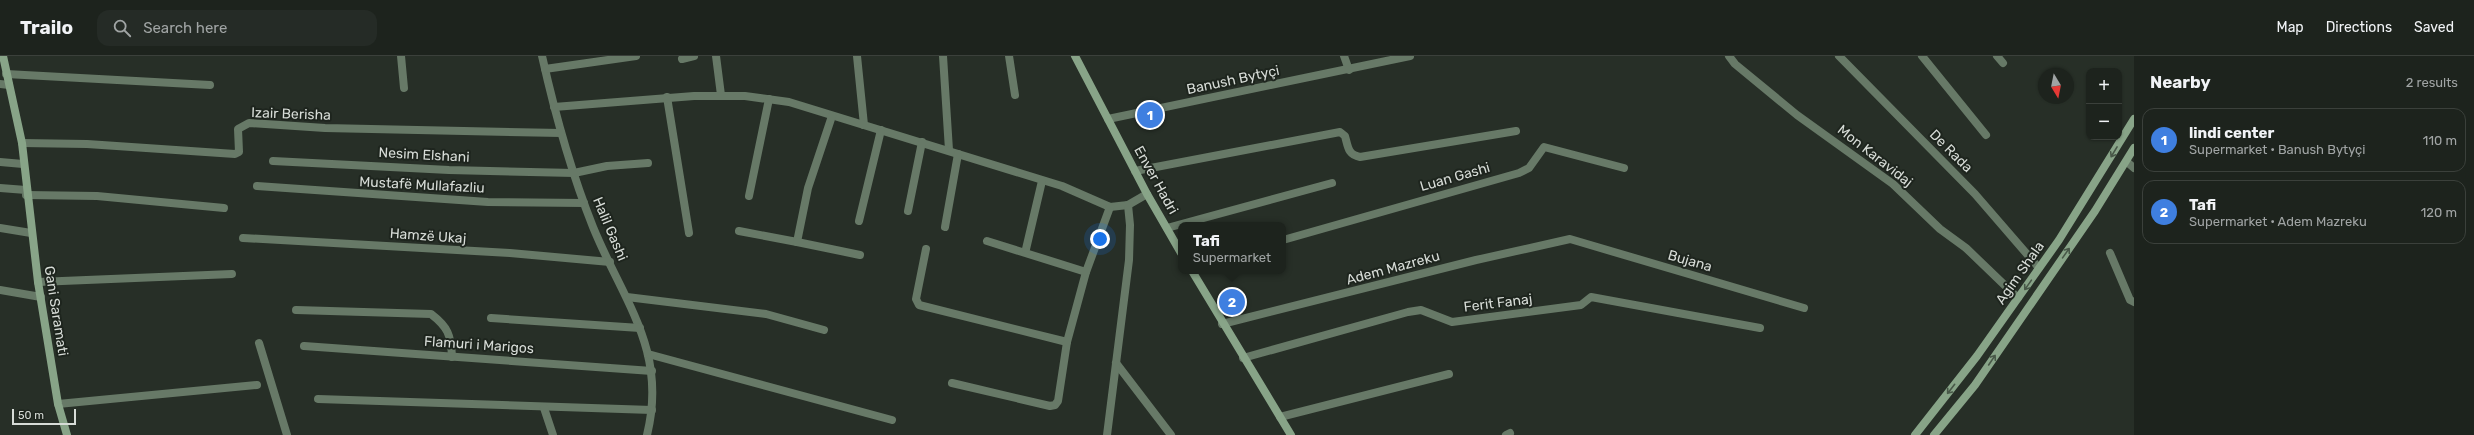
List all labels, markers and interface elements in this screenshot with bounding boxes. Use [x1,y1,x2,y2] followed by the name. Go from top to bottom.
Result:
[97,10,377,46] search box
[20,16,73,39] text: Trailo
[111,17,133,39] icon: search
[143,19,227,37] text: Search here
[2277,19,2304,36] text: Map
[2326,19,2392,36] text: Directions
[2414,19,2454,36] text: Saved
[1185,62,1281,98] street label: Banush Bytyçi
[2038,68,2074,104] north arrow
[2086,68,2122,140] map controls
[2086,68,2122,104] button: +
[2150,72,2211,92] text: Nearby
[2406,75,2458,90] text: 2 results
[1137,100,1163,130] pin: 1
[251,104,331,124] street label: Izair Berisha
[2086,104,2122,140] button: −
[1834,121,1916,191] street label: Mon Karavidaj
[2189,124,2274,142] text: lindi center
[1926,126,1976,176] street label: De Rada
[2161,133,2167,148] text: 1
[2423,133,2457,148] text: 110 m
[2189,142,2365,157] text: Supermarket · Banush Bytyçi
[1130,143,1182,217] street label: Enver Hadri
[378,144,470,166] street label: Nesim Elshani
[2109,146,2117,158] one-way arrow
[1418,159,1492,195] street label: Luan Gashi
[359,173,485,197] street label: Mustafë Mullafazliu
[589,195,631,263] street label: Halil Gashi
[2189,196,2216,214] text: Tafi
[2160,205,2168,220] text: 2
[2421,205,2457,220] text: 120 m
[2189,214,2367,229] text: Supermarket · Adem Mazreku
[1178,222,1286,274] popup
[389,225,467,247] street label: Hamzë Ukaj
[1090,229,1110,249] your location
[1193,232,1220,250] text: Tafi
[1992,238,2048,308] street label: Agim Shala
[1344,247,1442,289] street label: Adem Mazreku
[1666,247,1714,275] street label: Bujana
[2062,248,2070,259] one-way arrow
[1193,250,1271,265] text: Supermarket
[40,265,72,357] street label: Gani Saramati
[2024,279,2032,290] one-way arrow
[1219,287,1245,317] pin: 2
[1463,290,1533,316] street label: Ferit Fanaj
[423,333,535,357] street label: Flamuri i Marigos
[1988,355,1996,366] one-way arrow
[1947,384,1955,395] one-way arrow
[12,407,76,426] scale bar
[18,409,44,422] text: 50 m

